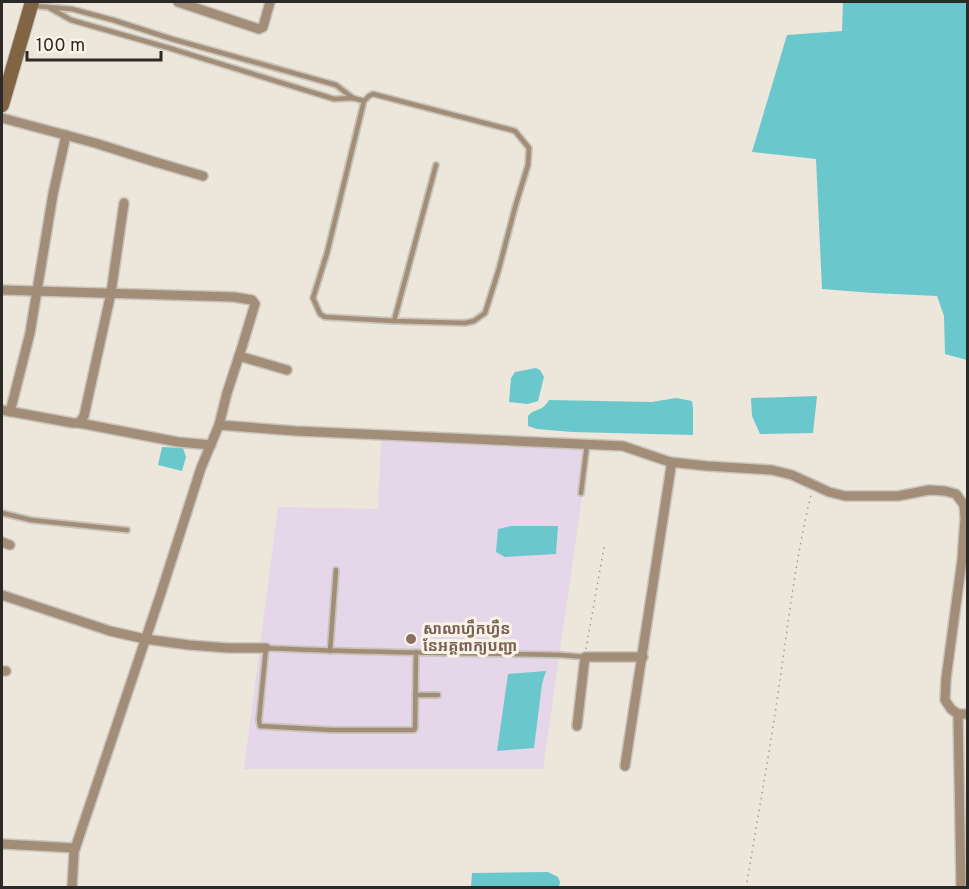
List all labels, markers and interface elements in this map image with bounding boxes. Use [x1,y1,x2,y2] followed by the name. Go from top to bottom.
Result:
[27,24,160,62] scale bar
[36,35,85,58] text: 100 m
[423,619,517,657] place label: សាលាហ្វឹកហ្វឺន នែអគ្គពាក្យបញ្ជា
[404,632,418,646] marker: សាលាហ្វឹកហ្វឺន នែអគ្គពាក្យបញ្ជា

